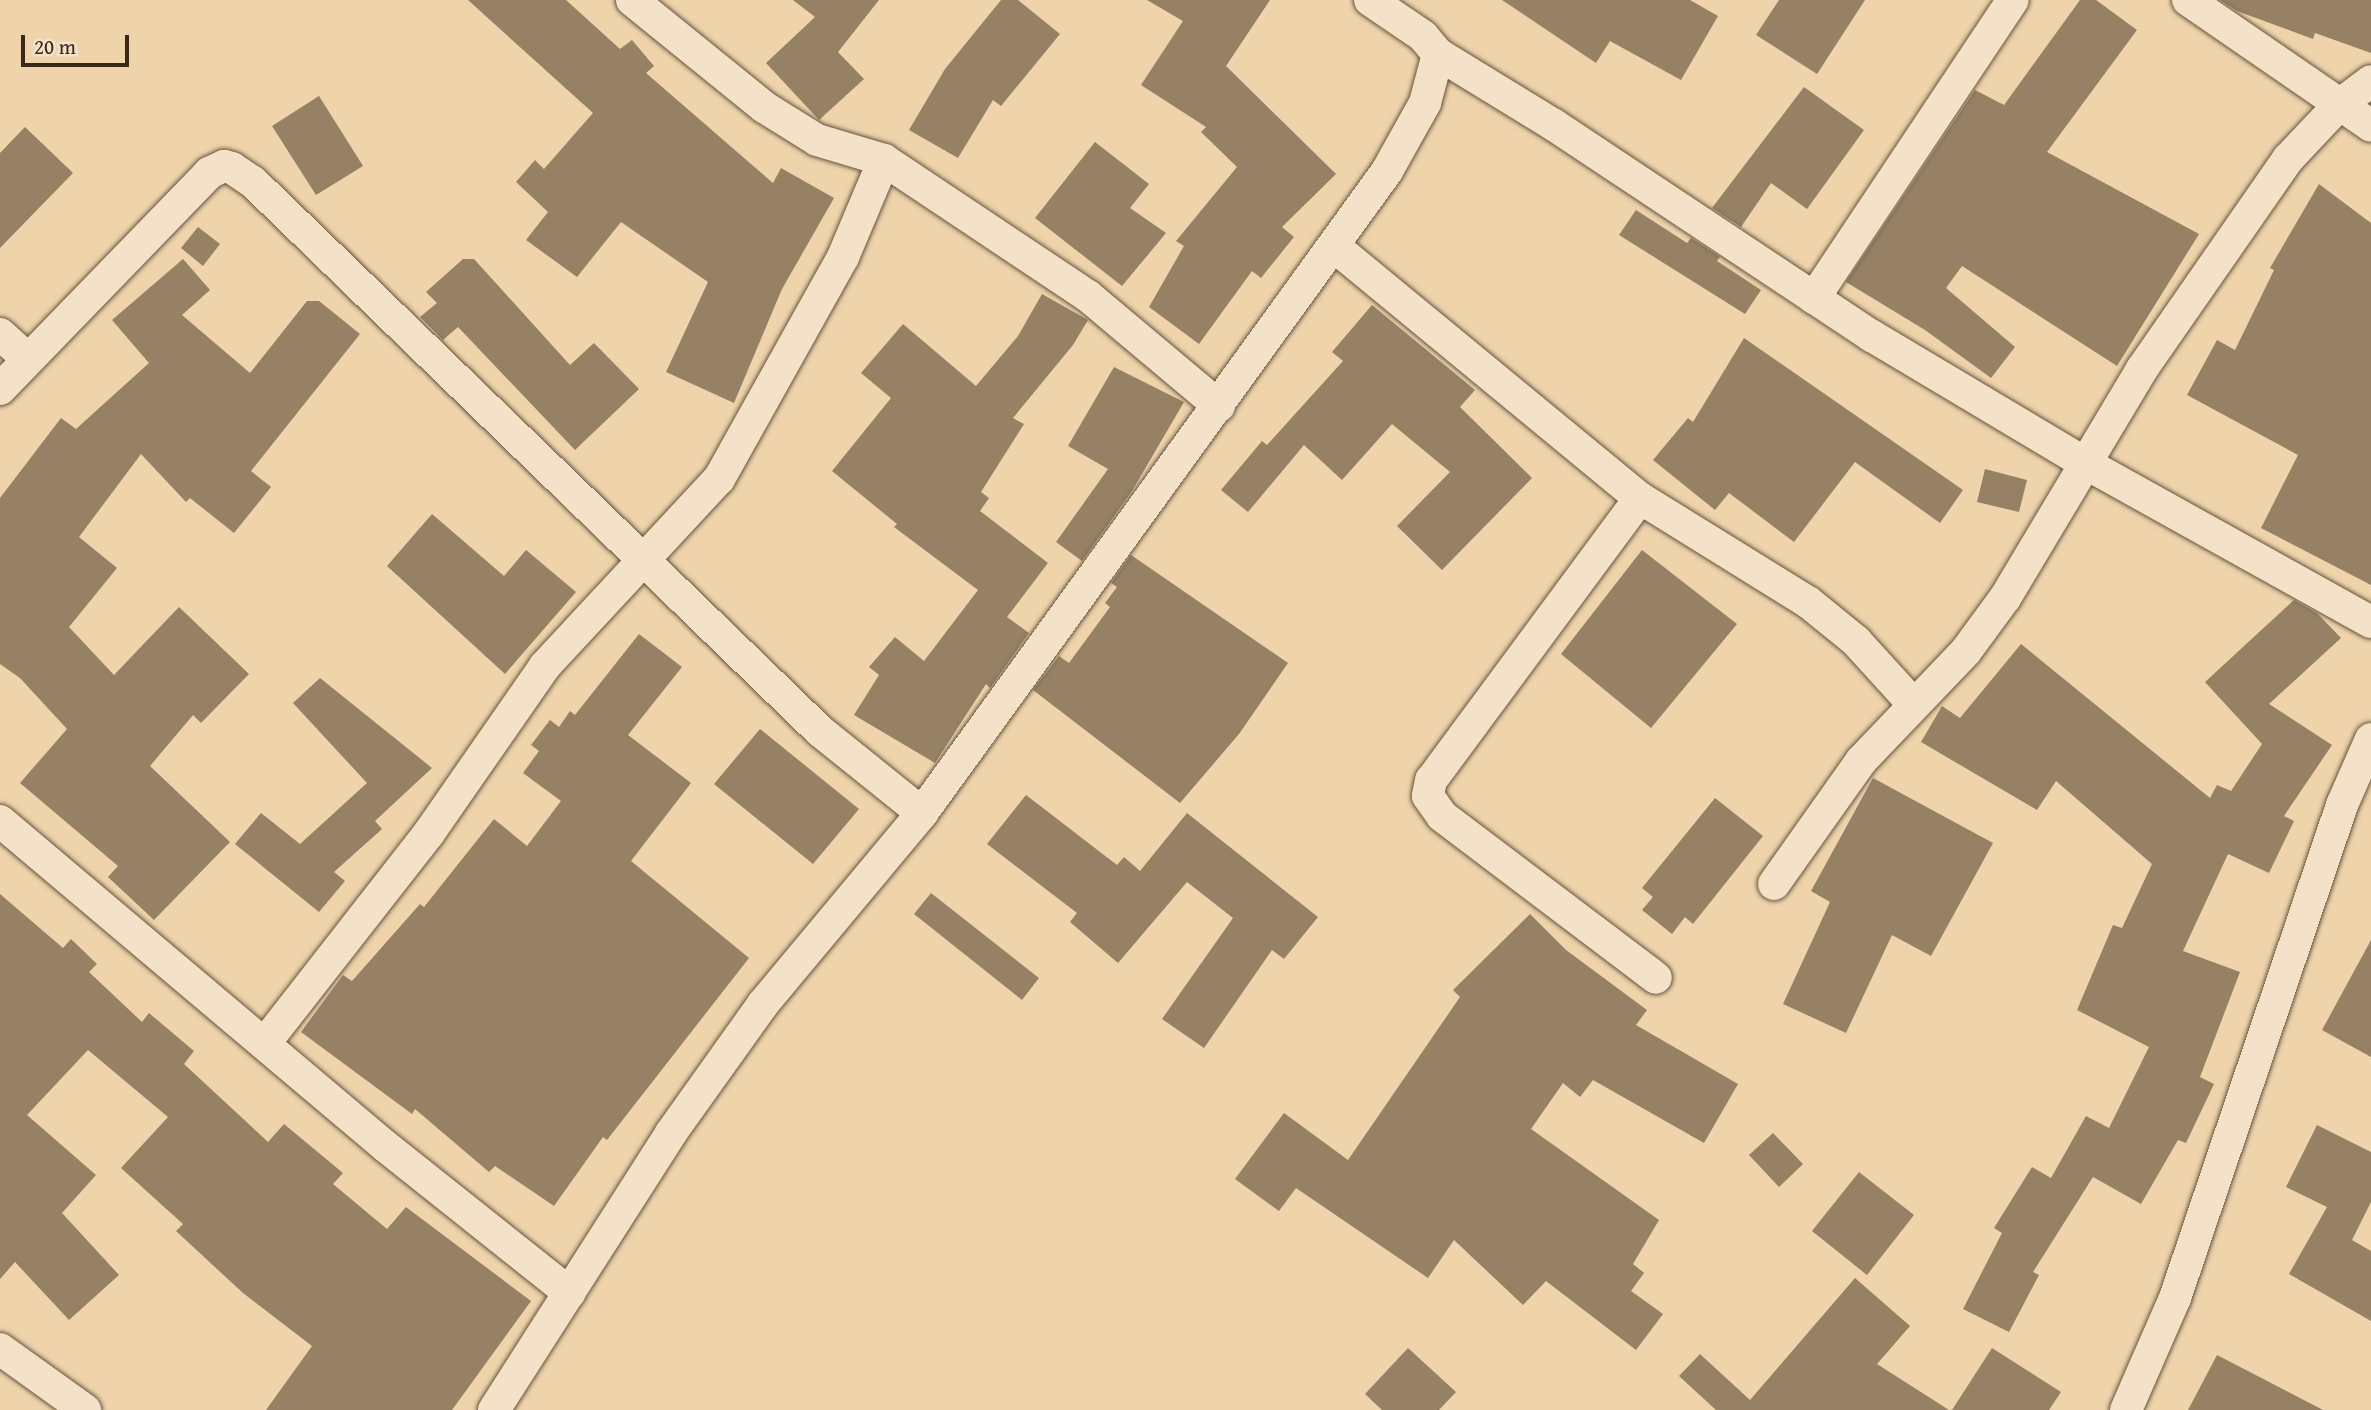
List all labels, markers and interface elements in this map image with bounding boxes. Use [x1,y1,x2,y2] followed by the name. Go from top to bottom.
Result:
[24,21,133,65] scale bar
[34,31,76,62] text: 20 m

